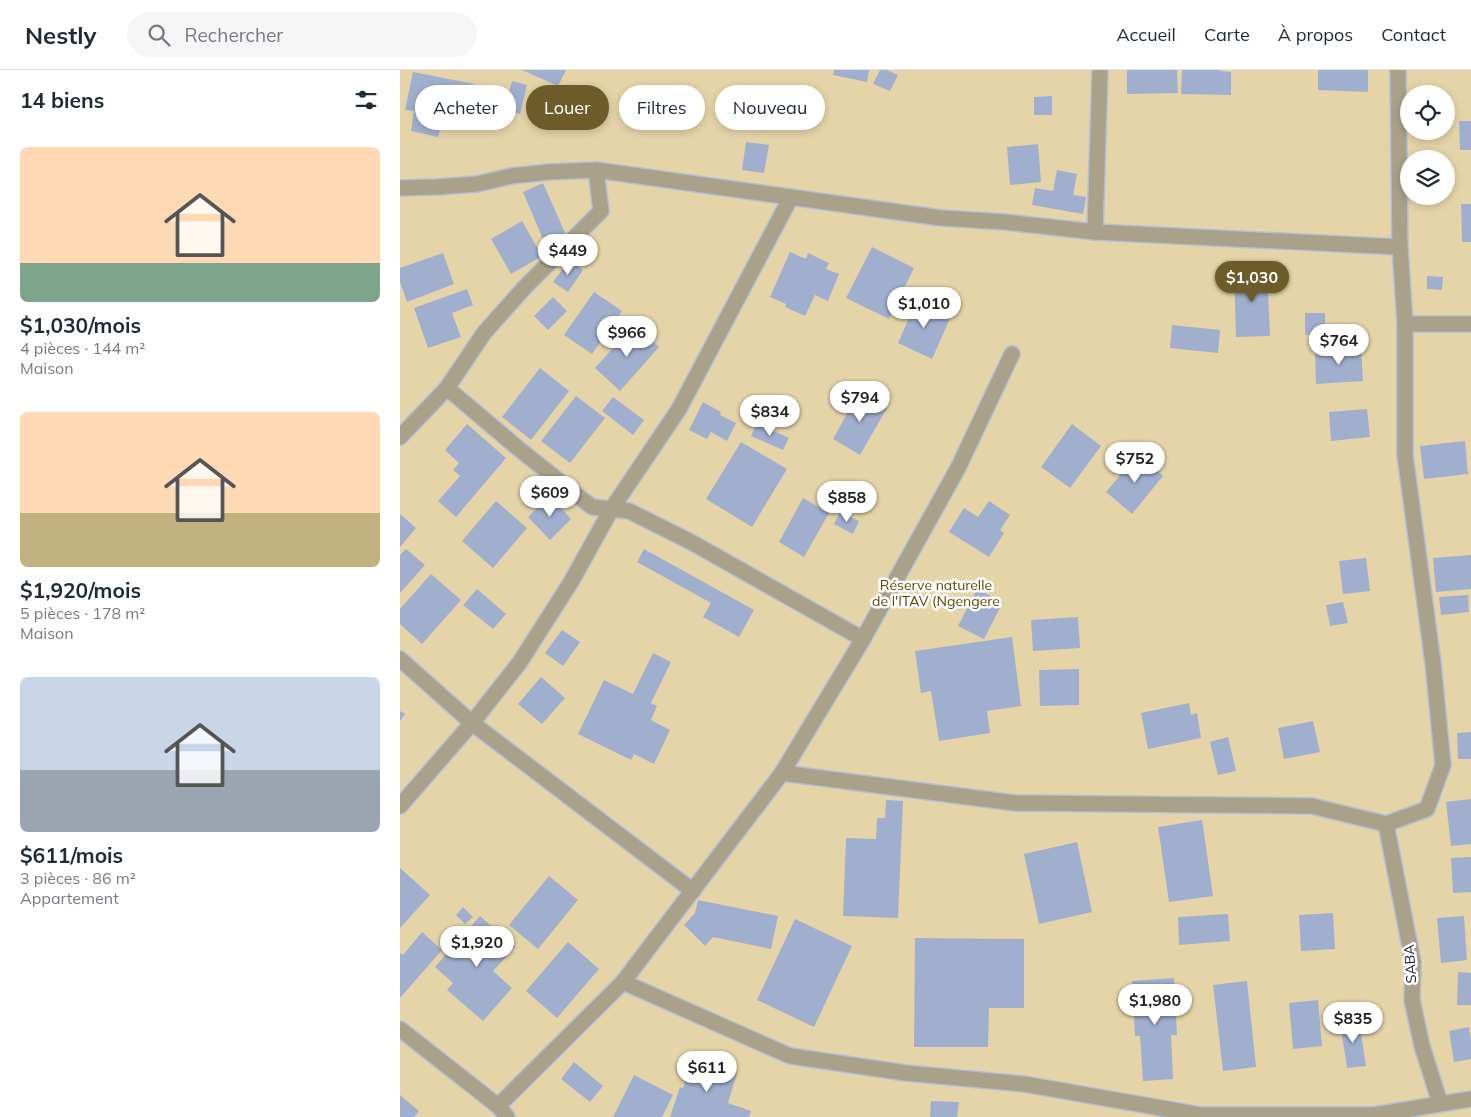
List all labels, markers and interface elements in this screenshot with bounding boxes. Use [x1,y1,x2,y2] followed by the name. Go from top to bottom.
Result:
[127,12,477,57] search box
[25,20,97,50] text: Nestly
[145,21,173,49] icon: search
[185,23,283,47] text: Rechercher
[1116,23,1176,46] text: Accueil
[1204,23,1250,46] text: Carte
[1278,23,1353,46] text: À propos
[1381,23,1446,46] text: Contact
[415,85,516,130] chip: Acheter
[526,85,609,130] chip: Louer
[619,85,705,130] chip: Filtres
[715,85,825,130] chip: Nouveau
[1400,85,1455,205] map controls
[1400,85,1455,140] button: locate
[352,86,380,114] icon: filters
[20,87,104,113] text: 14 biens
[1400,150,1455,205] button: layers
[155,180,245,270] icon: home
[538,234,598,276] pin: $449
[549,240,587,260] text: $449
[1211,260,1293,303] pin: $1,030
[1226,267,1278,287] text: $1,030
[883,286,965,329] pin: $1,010
[898,293,950,313] text: $1,010
[20,312,141,338] text: $1,030/mois
[597,316,657,358] pin: $966
[608,322,646,342] text: $966
[1309,324,1369,366] pin: $764
[1320,330,1358,350] text: $764
[20,338,145,358] text: 4 pièces · 144 m²
[20,358,74,378] text: Maison
[830,380,890,423] pin: $794
[841,387,879,407] text: $794
[740,394,800,437] pin: $834
[751,401,789,421] text: $834
[1105,442,1165,484] pin: $752
[155,445,245,535] icon: home
[1116,448,1154,468] text: $752
[520,476,580,518] pin: $609
[817,480,877,523] pin: $858
[531,482,569,502] text: $609
[828,487,866,507] text: $858
[872,576,1000,610] park label: Réserve naturelle de l'ITAV (Ngengere
[20,577,141,603] text: $1,920/mois
[20,603,145,623] text: 5 pièces · 178 m²
[20,623,74,643] text: Maison
[155,710,245,800] icon: home
[20,842,123,868] text: $611/mois
[20,868,136,888] text: 3 pièces · 86 m²
[20,888,119,908] text: Appartement
[436,926,518,968] pin: $1,920
[451,932,503,952] text: $1,920
[1400,943,1420,984] street label: SABA
[1114,984,1196,1026] pin: $1,980
[1129,990,1181,1010] text: $1,980
[1323,1002,1383,1044] pin: $835
[1334,1008,1372,1028] text: $835
[677,1050,737,1093] pin: $611
[688,1057,726,1077] text: $611

